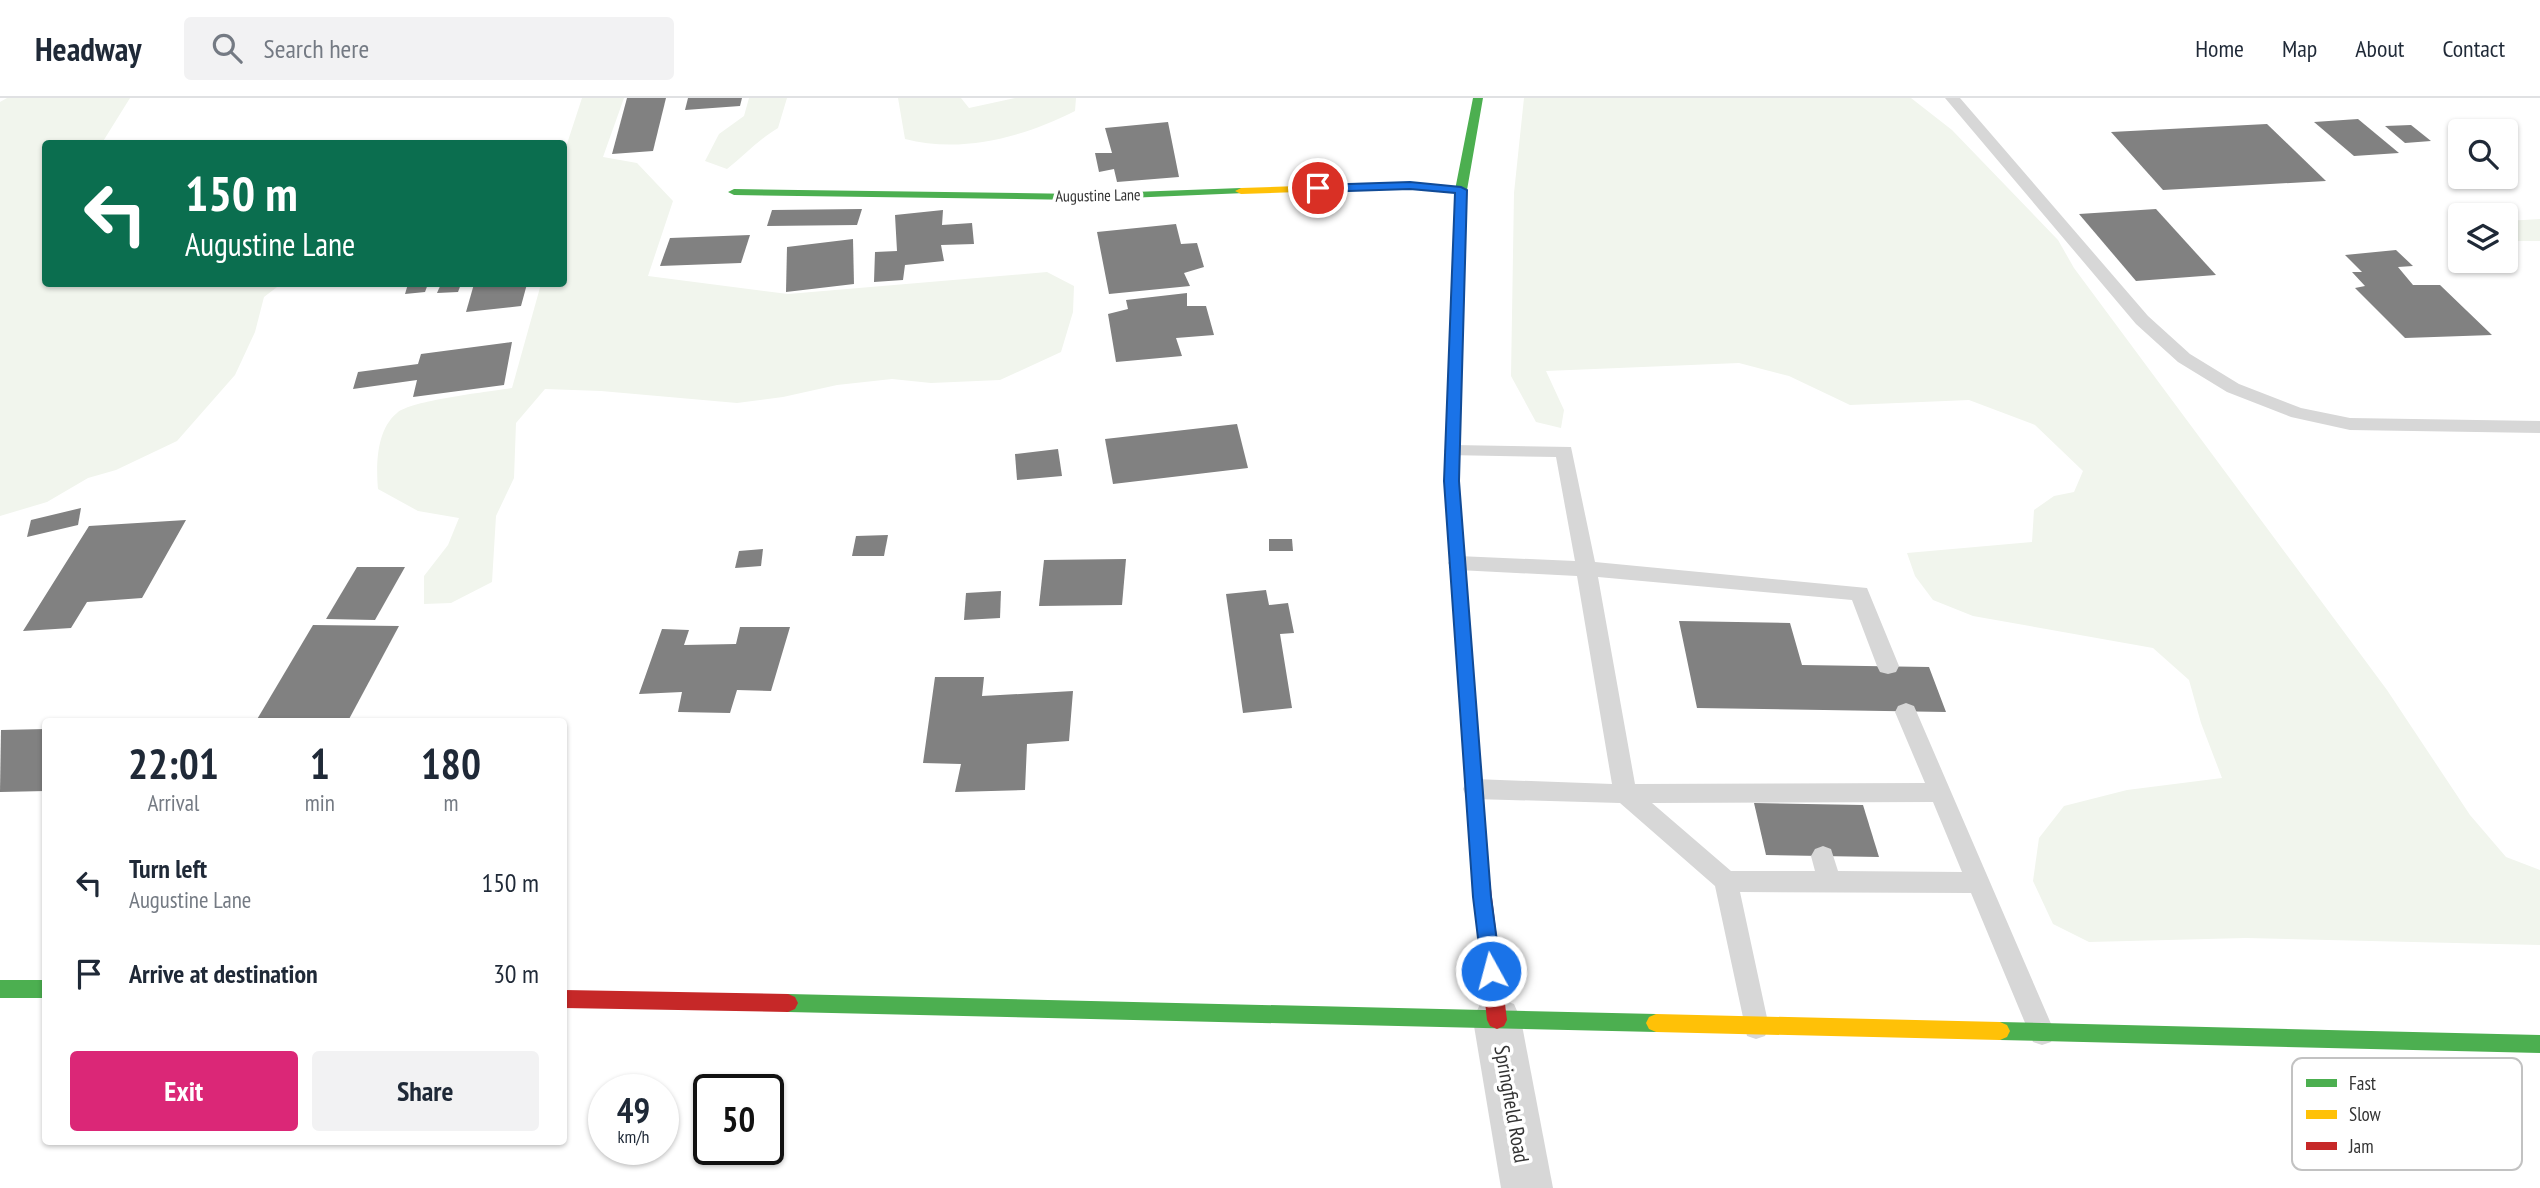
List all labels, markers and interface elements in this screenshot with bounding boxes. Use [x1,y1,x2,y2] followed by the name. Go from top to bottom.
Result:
[184,17,674,80] search box
[35,27,142,70] text: Headway
[208,29,246,67] icon: search
[264,32,369,65] text: Search here
[2195,33,2244,64] text: Home
[2282,33,2317,64] text: Map
[2355,33,2404,64] text: About
[2442,33,2505,64] text: Contact
[2448,119,2518,273] map controls
[2448,119,2518,189] button: search
[1288,158,1348,218] pin
[185,161,298,225] text: 150 m
[70,168,161,259] icon: left
[1299,169,1337,207] icon: arrive
[1055,184,1141,206] street label: Augustine Lane
[2448,203,2518,273] button: layers
[185,223,355,265] text: Augustine Lane
[128,736,219,791] text: 22:01
[310,736,330,791] text: 1
[421,736,481,791] text: 180
[147,788,199,817] text: Arrival
[305,788,335,817] text: min
[443,788,458,817] text: m
[129,852,207,885] text: Turn left
[70,864,108,902] icon: left
[481,866,539,899] text: 150 m
[129,885,251,914] text: Augustine Lane
[1454,934,1528,1008] position arrow
[70,955,108,993] icon: arrive
[129,957,318,990] text: Arrive at destination
[493,957,539,990] text: 30 m
[1488,1043,1536,1165] street label: Springfield Road
[70,1051,298,1131] button: Exit
[312,1051,539,1131] button: Share
[2292,1058,2522,1170] legend
[2349,1071,2377,1095] text: Fast
[693,1074,784,1165] speed limit sign: 50
[617,1087,650,1133] text: 49
[2349,1102,2382,1126] text: Slow
[618,1125,649,1148] text: km/h
[2348,1134,2374,1158] text: Jam

